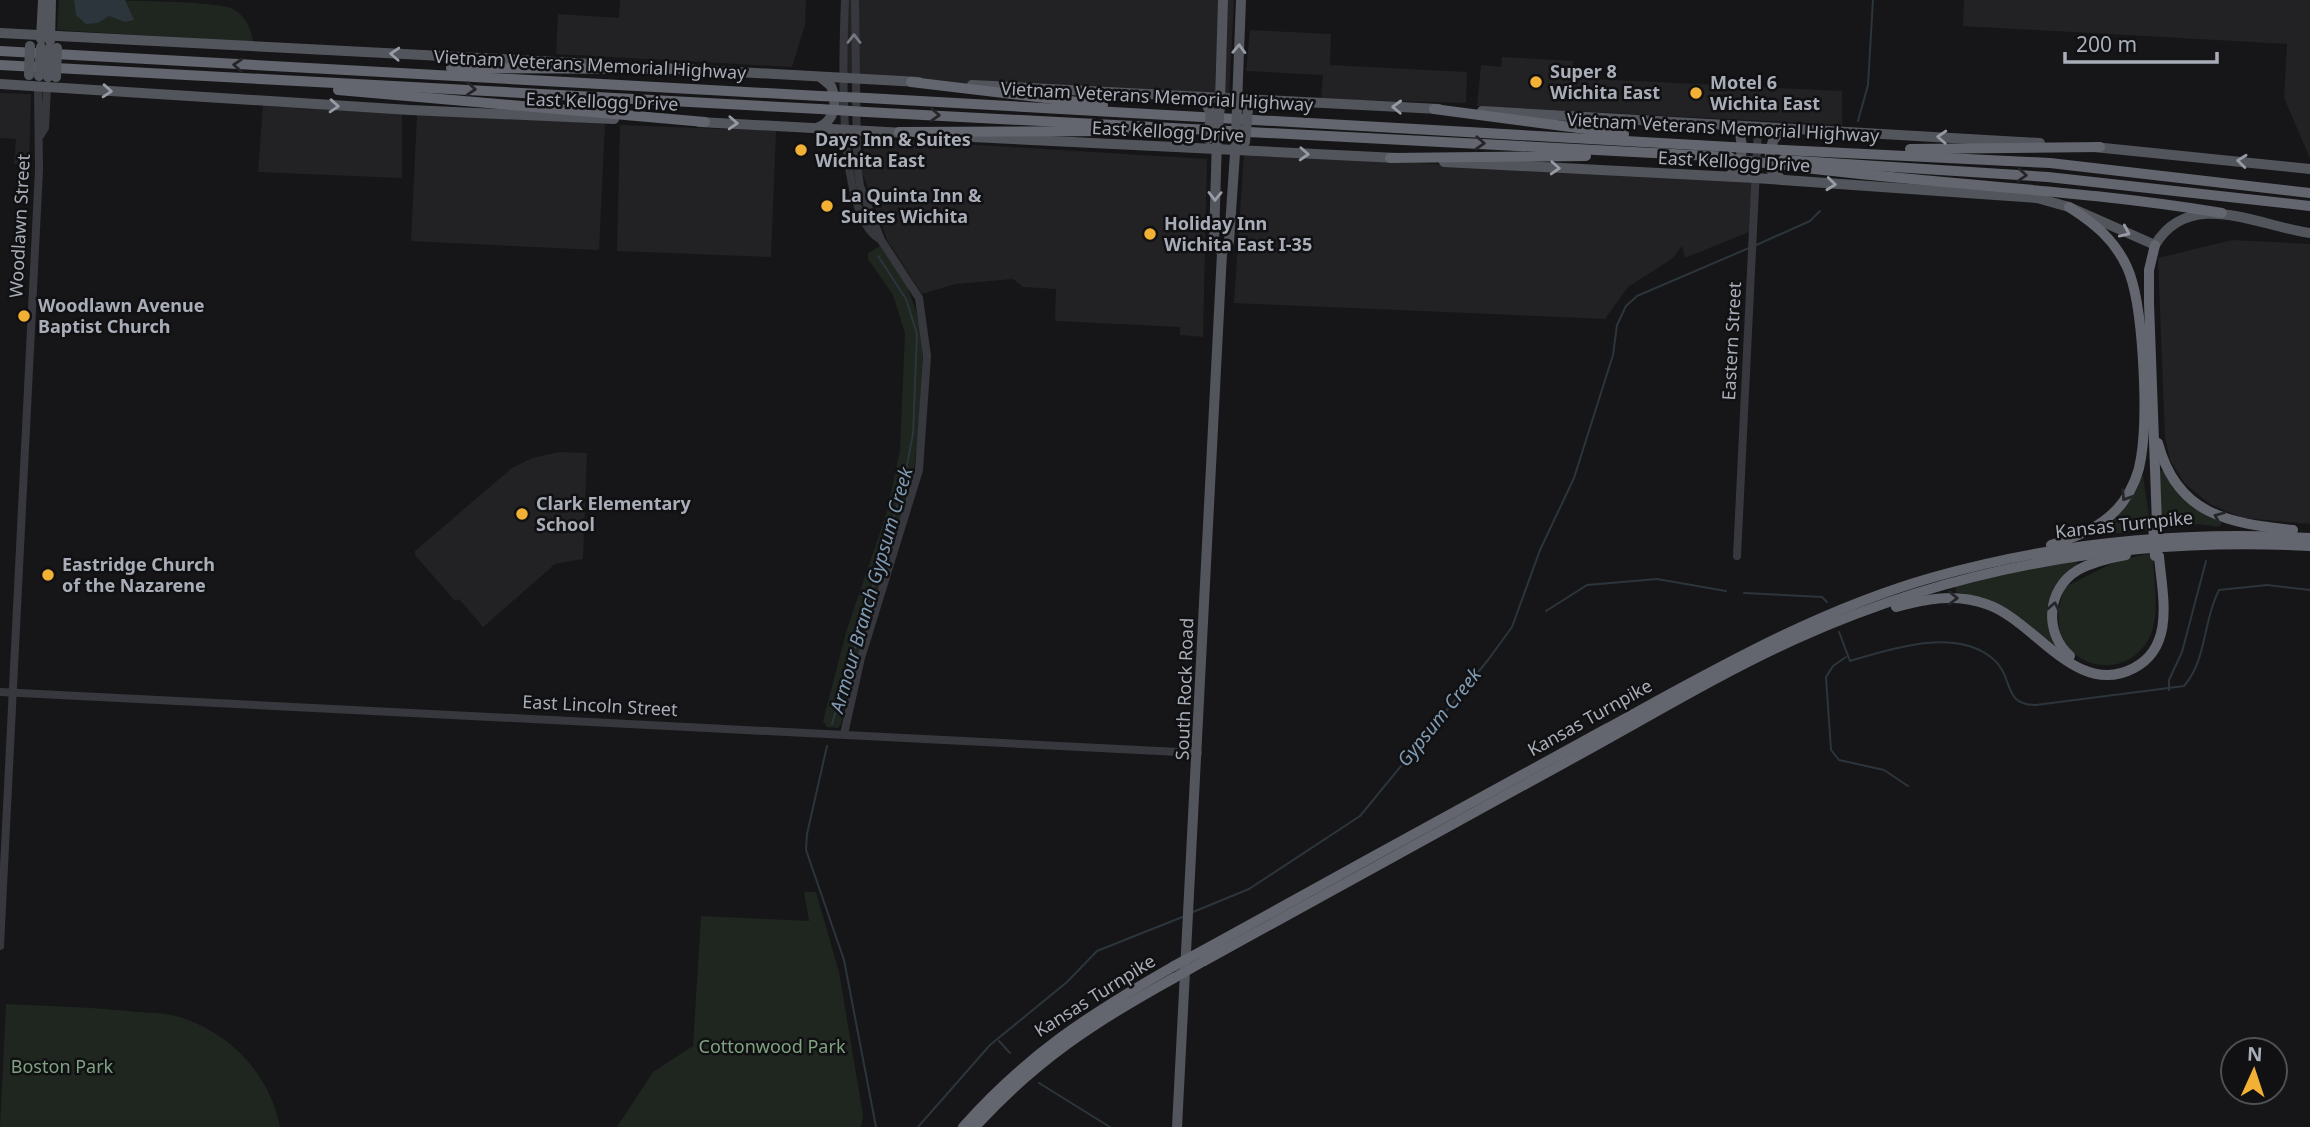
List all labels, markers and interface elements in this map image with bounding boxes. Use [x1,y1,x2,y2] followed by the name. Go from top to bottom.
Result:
[2065,21,2217,65] scale bar
[2076,30,2137,58] text: 200 m
[846,34,862,44] one-way arrow
[433,44,748,84] street label: Vietnam Veterans Memorial Highway
[1232,44,1247,55] one-way arrow
[390,46,401,61] one-way arrow
[232,57,243,72] one-way arrow
[1550,59,1660,104] place label: Super 8 Wichita East
[1710,70,1820,115] place label: Motel 6 Wichita East
[1528,74,1544,90] marker: Super 8 Wichita East
[1000,76,1315,116] street label: Vietnam Veterans Memorial Highway
[465,82,476,97] one-way arrow
[102,83,113,98] one-way arrow
[1688,85,1704,101] marker: Motel 6 Wichita East
[525,86,679,116] street label: East Kellogg Drive
[329,98,340,113] one-way arrow
[1391,100,1402,115] one-way arrow
[1566,107,1881,147] street label: Vietnam Veterans Memorial Highway
[929,108,940,123] one-way arrow
[1091,115,1245,147] street label: East Kellogg Drive
[728,116,739,131] one-way arrow
[815,127,971,172] place label: Days Inn & Suites Wichita East
[1936,130,1947,145] one-way arrow
[1475,136,1486,151] one-way arrow
[793,142,809,158] marker: Days Inn & Suites Wichita East
[1657,145,1811,177] street label: East Kellogg Drive
[1298,147,1309,162] one-way arrow
[3,153,35,299] street label: Woodlawn Street
[2236,154,2248,169] one-way arrow
[1550,160,1561,175] one-way arrow
[2017,167,2028,182] one-way arrow
[1826,176,1837,191] one-way arrow
[841,183,982,228] place label: La Quinta Inn & Suites Wichita
[1207,191,1222,202] one-way arrow
[819,198,835,214] marker: La Quinta Inn & Suites Wichita
[1164,211,1312,256] place label: Holiday Inn Wichita East I-35
[2118,224,2130,238] one-way arrow
[1142,226,1158,242] marker: Holiday Inn Wichita East I-35
[1716,280,1746,401] street label: Eastern Street
[38,293,204,338] place label: Woodlawn Avenue Baptist Church
[16,308,32,324] marker: Woodlawn Avenue Baptist Church
[823,464,919,718] water label: Armour Branch Gypsum Creek
[2121,488,2134,501] one-way arrow
[536,491,691,536] place label: Clark Elementary School
[2054,505,2194,543] street label: Kansas Turnpike
[514,506,530,522] marker: Clark Elementary School
[2214,511,2226,525] one-way arrow
[62,552,215,597] place label: Eastridge Church of the Nazarene
[40,567,56,583] marker: Eastridge Church of the Nazarene
[1949,590,1959,606] one-way arrow
[2046,601,2061,613] one-way arrow
[1170,617,1198,761] street label: South Rock Road
[1391,662,1487,772] water label: Gypsum Creek
[1523,673,1656,761] street label: Kansas Turnpike
[522,689,679,721] street label: East Lincoln Street
[1029,948,1160,1042] street label: Kansas Turnpike
[699,1034,846,1058] park label: Cottonwood Park
[2219,1036,2289,1106] north arrow
[2246,1041,2263,1067] text: N
[11,1054,114,1078] park label: Boston Park

